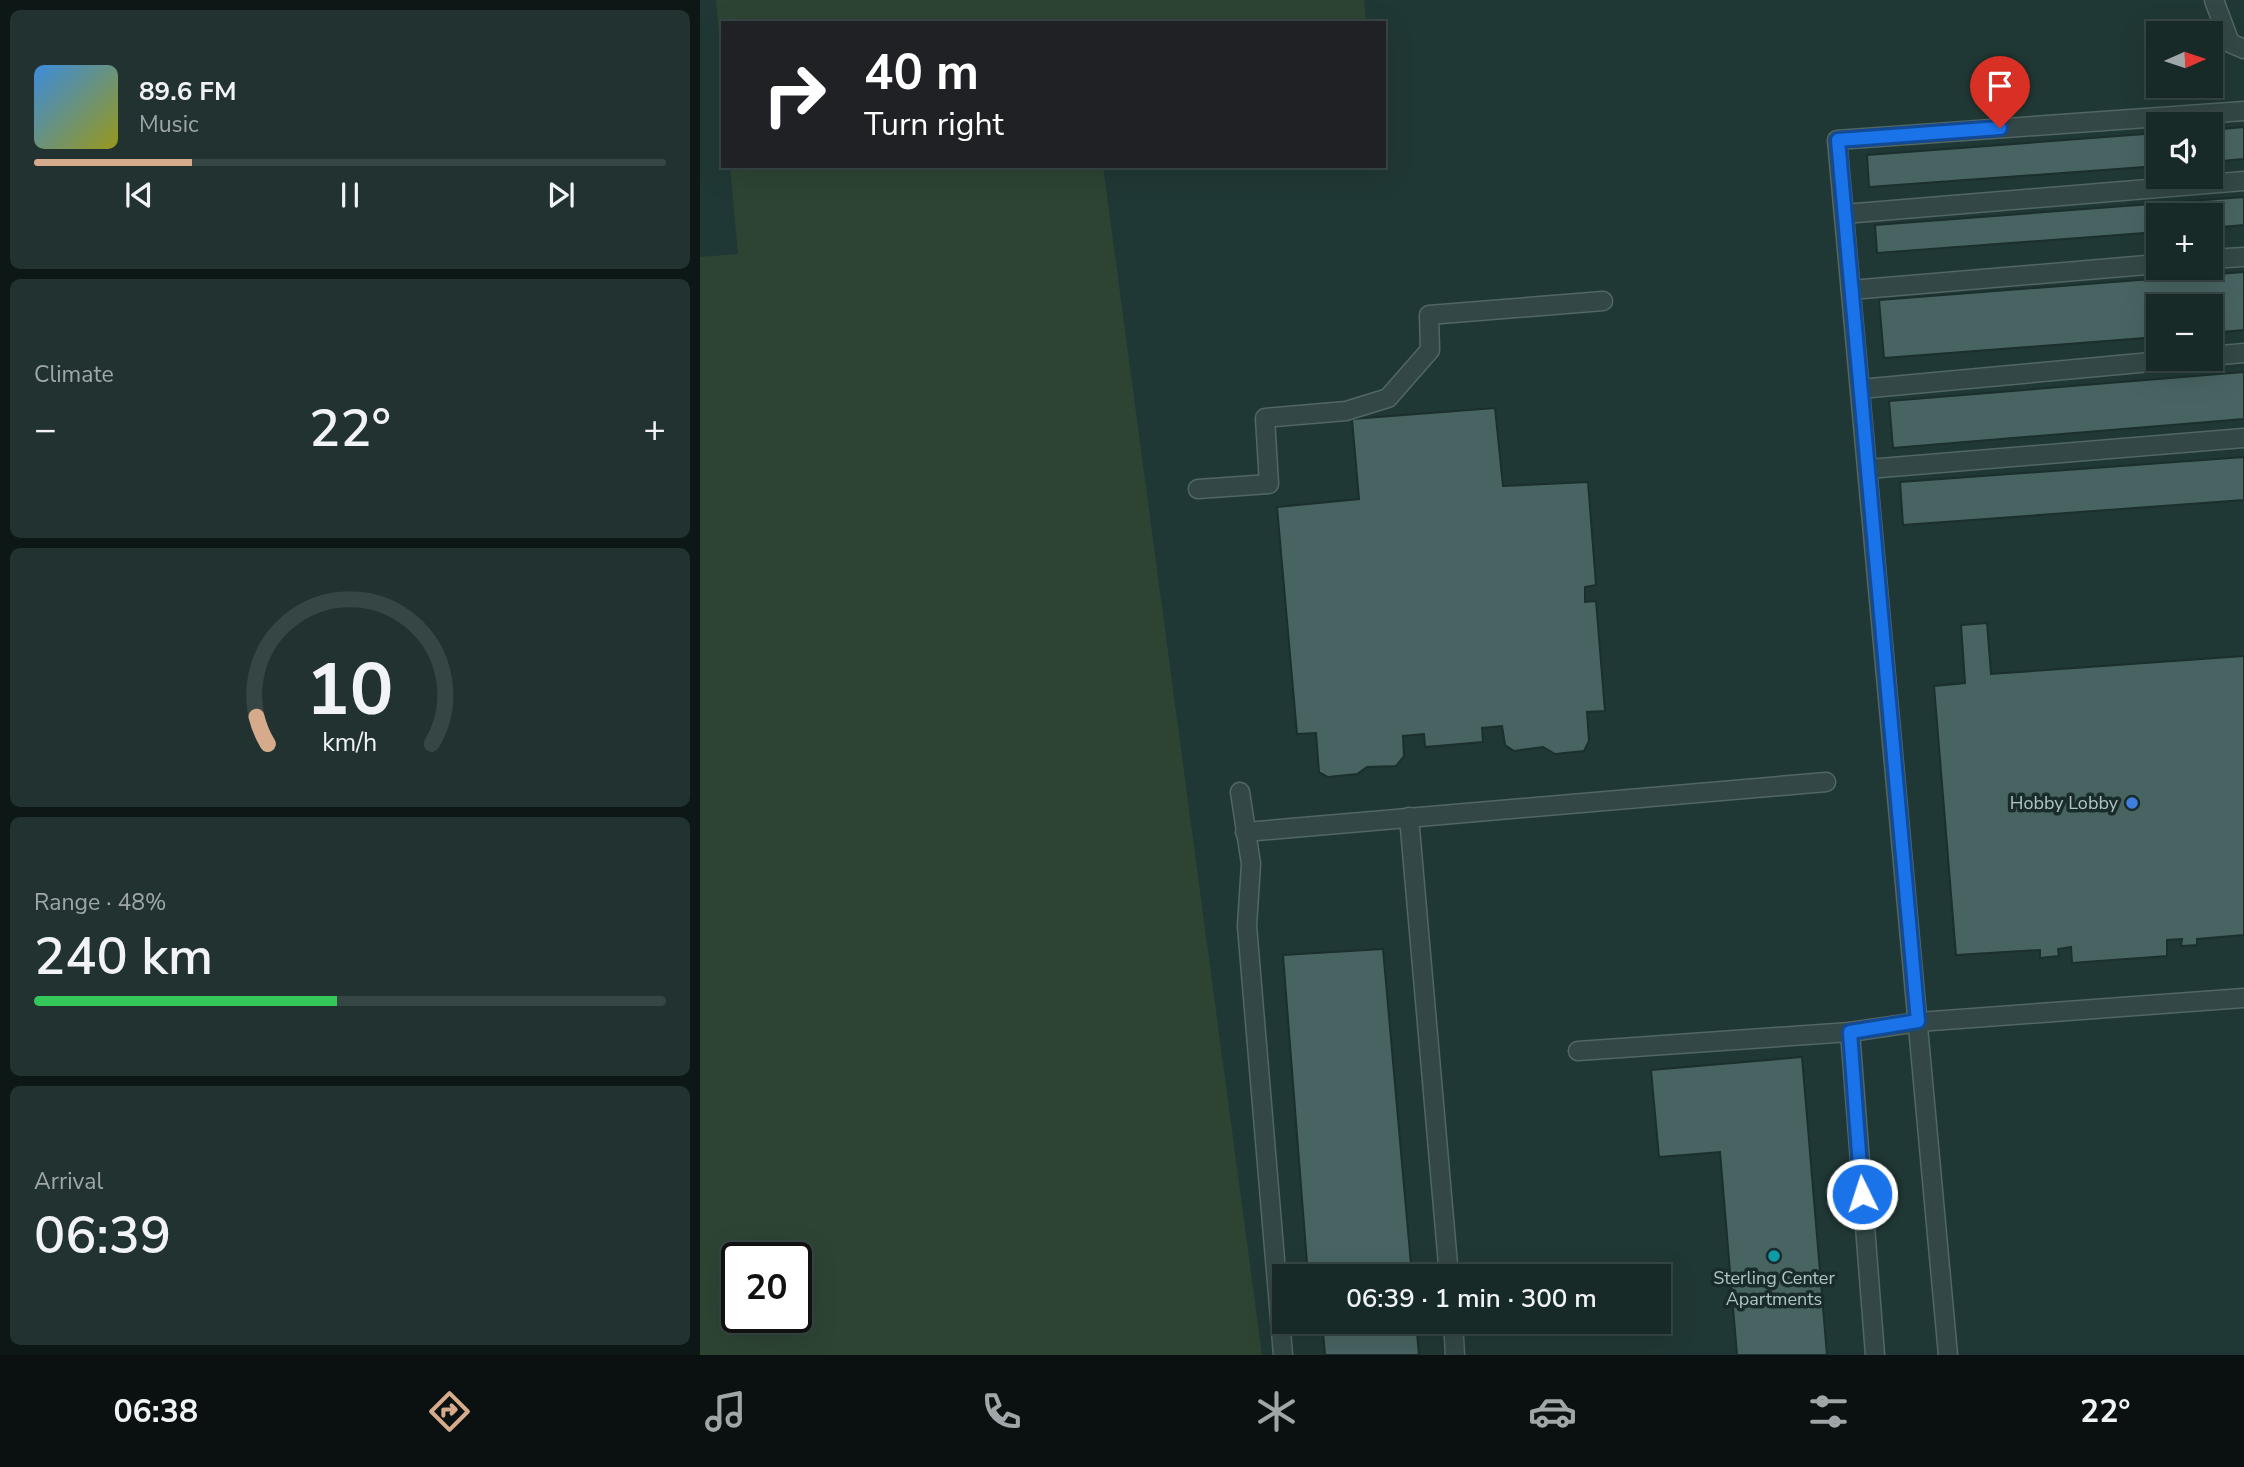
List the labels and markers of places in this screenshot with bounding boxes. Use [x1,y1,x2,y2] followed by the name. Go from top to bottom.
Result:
[1970,56,2030,128] pin
[2010,791,2119,815] place label: Hobby Lobby
[2124,795,2140,811] marker: Hobby Lobby
[1766,1248,1782,1264] marker: Sterling Center Apartments
[1713,1266,1835,1311] place label: Sterling Center Apartments

